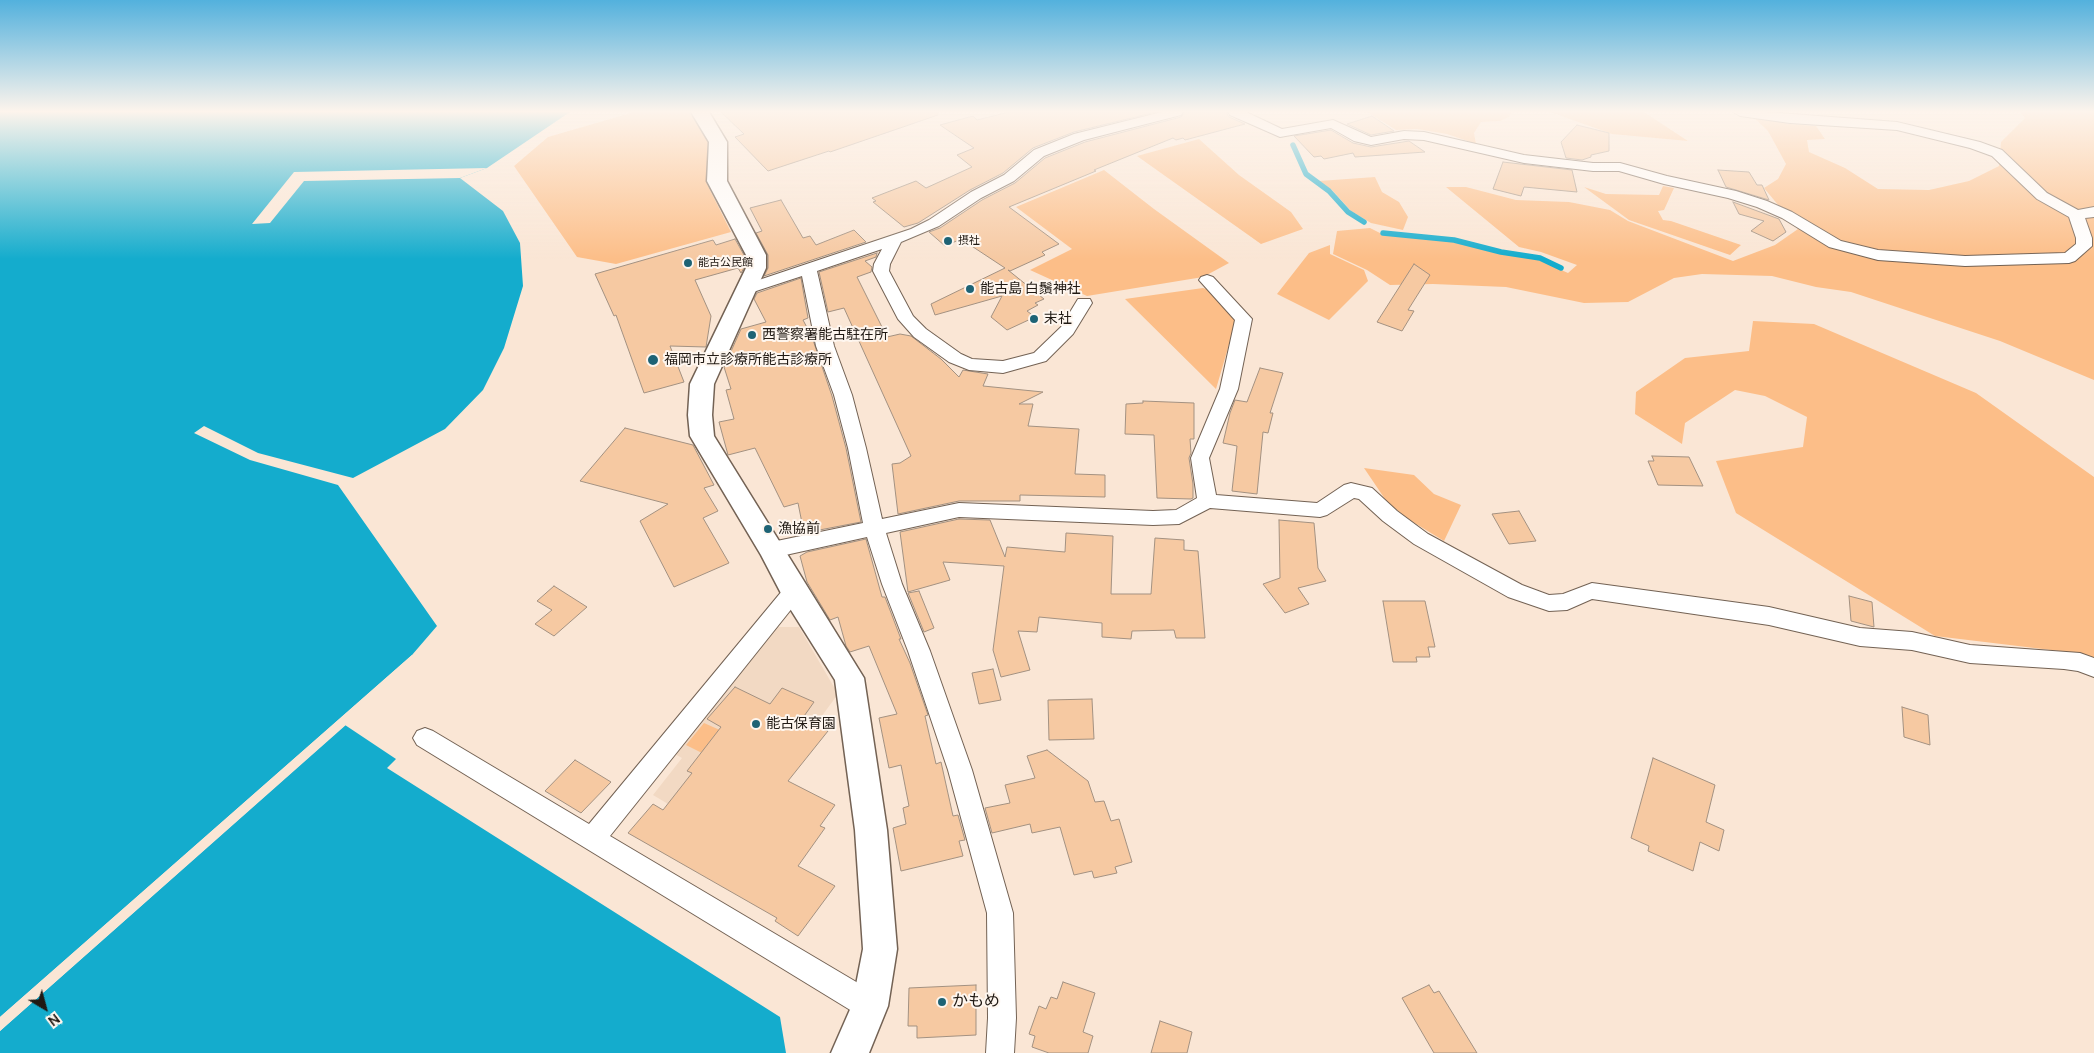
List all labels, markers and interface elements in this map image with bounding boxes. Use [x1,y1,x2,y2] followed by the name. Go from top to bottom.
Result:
[958,234,980,248] place label: 摂社
[942,235,954,247] marker: 摂社
[698,256,753,270] place label: 能古公民館
[682,257,694,269] marker: 能古公民館
[980,281,1081,297] place label: 能古島 白鬚神社
[964,283,976,295] marker: 能古島 白鬚神社
[1044,311,1072,327] place label: 末社
[1028,313,1040,325] marker: 末社
[762,327,888,343] place label: 西警察署能古駐在所
[746,329,758,341] marker: 西警察署能古駐在所
[664,352,832,368] place label: 福岡市立診療所能古診療所
[646,353,660,367] marker: 福岡市立診療所能古診療所
[778,521,820,537] place label: 漁協前
[762,523,774,535] marker: 漁協前
[766,716,836,732] place label: 能古保育園
[750,718,762,730] marker: 能古保育園
[20,983,70,1033] north arrow
[952,992,1000,1012] place label: かもめ
[936,996,948,1008] marker: かもめ
[45,1010,64,1031] text: N

